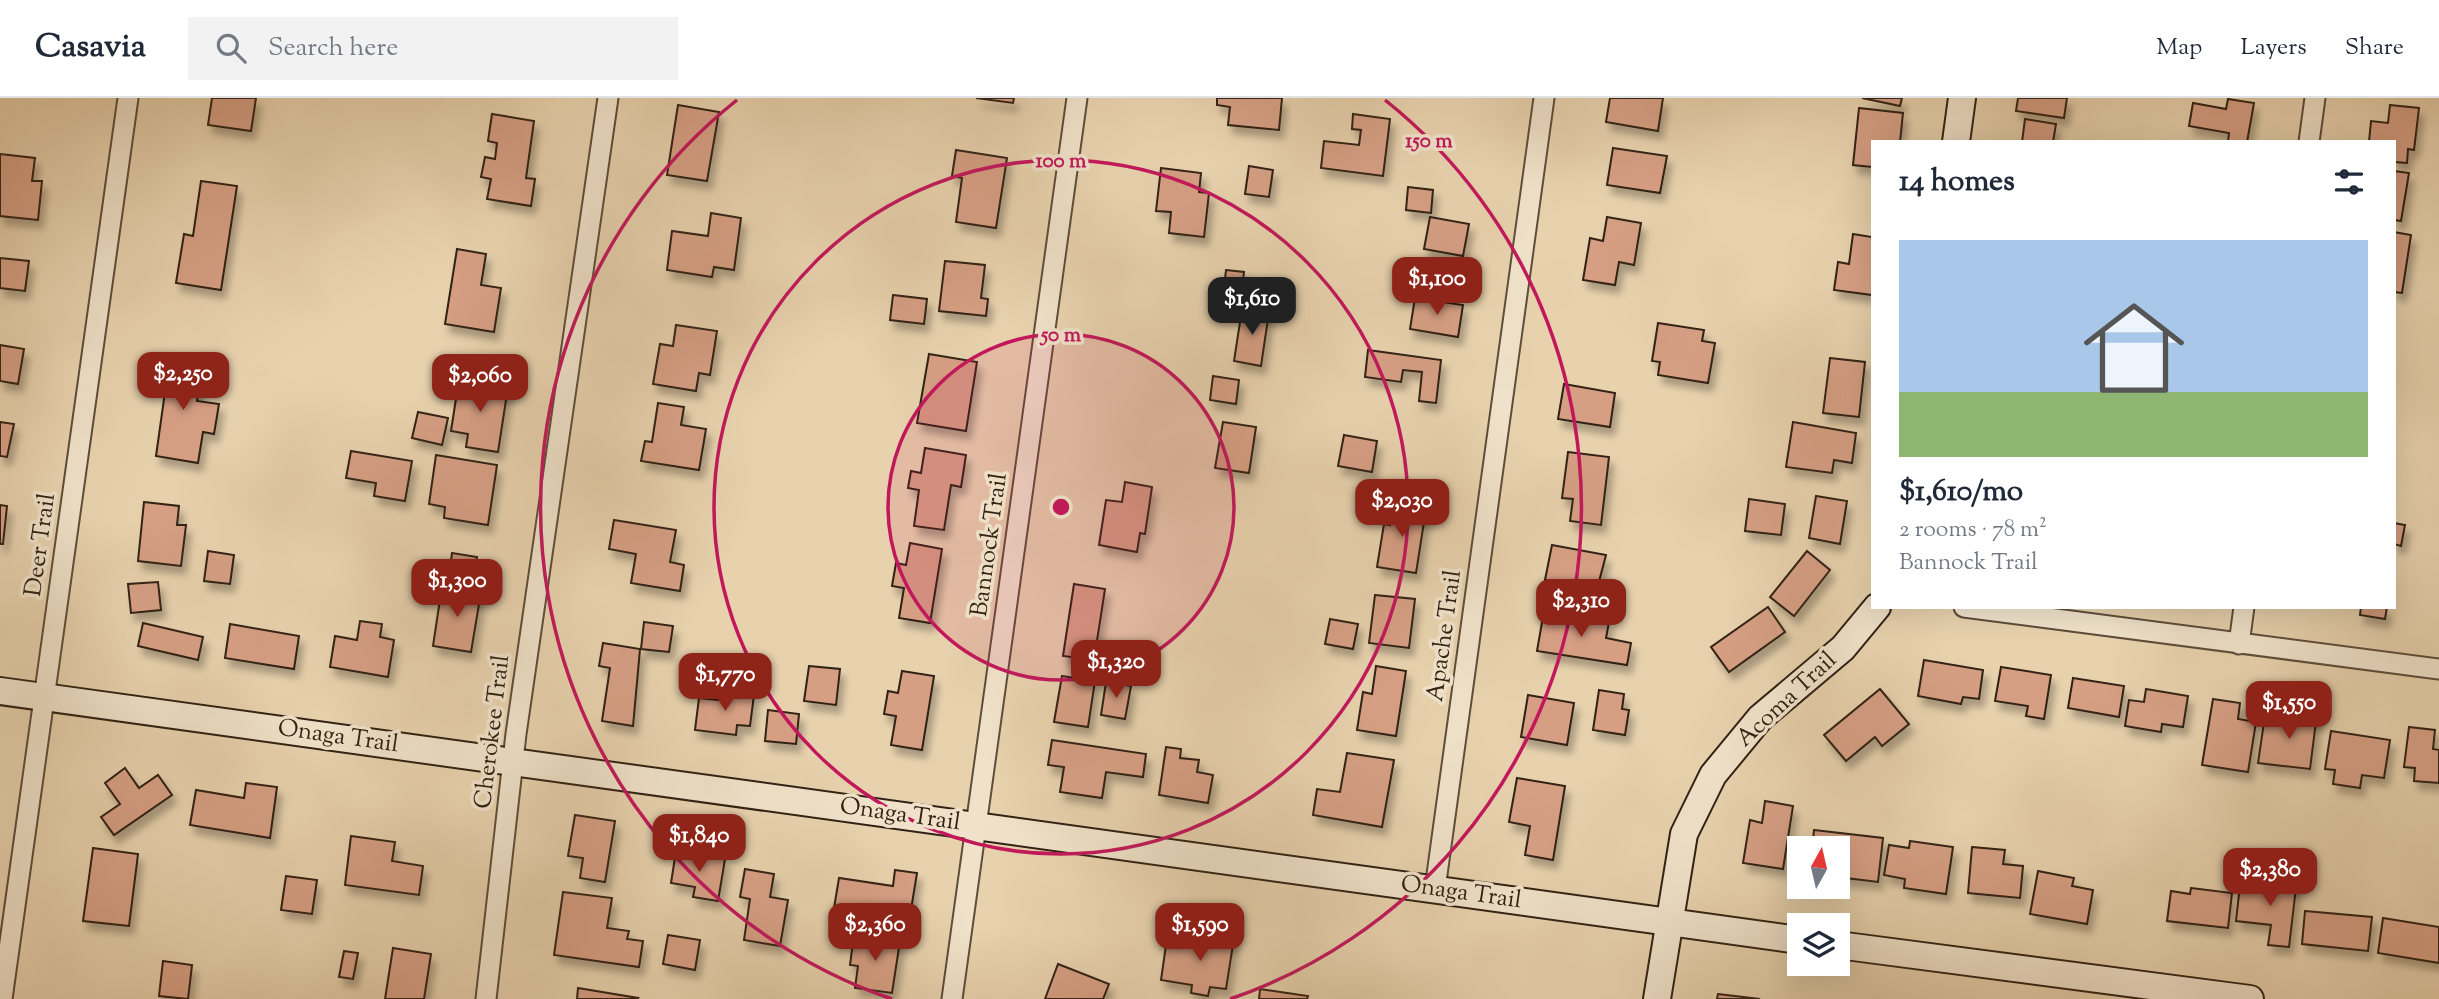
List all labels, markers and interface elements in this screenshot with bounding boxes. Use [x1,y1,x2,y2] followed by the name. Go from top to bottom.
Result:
[188,17,678,80] search box
[35,24,146,72] text: Casavia
[212,29,250,67] icon: search
[268,30,398,67] text: Search here
[2156,31,2202,65] text: Map
[2240,31,2307,65] text: Layers
[2345,31,2404,65] text: Share
[1405,127,1453,157] text: 150 m
[1036,147,1087,177] text: 100 m
[1899,161,2015,204] text: 14 homes
[2330,163,2368,201] icon: filters
[1380,258,1494,317] pin: $1,100
[1408,263,1466,296] text: $1,100
[1195,278,1309,337] pin: $1,610
[1224,283,1280,316] text: $1,610
[2071,285,2197,411] icon: home
[1039,321,1082,351] text: 50 m
[126,352,240,412] pin: $2,250
[423,354,537,414] pin: $2,060
[153,358,213,391] text: $2,250
[448,360,512,393] text: $2,060
[963,471,1017,619] street label: Bannock Trail
[1899,471,2023,514] text: $1,610/mo
[1345,480,1459,539] pin: $2,030
[1371,485,1433,518] text: $2,030
[17,491,65,599] street label: Deer Trail
[1049,495,1073,519] centre of rings
[1899,514,2047,547] text: 2 rooms · 78 m²
[1899,547,2038,580] text: Bannock Trail
[400,560,514,619] pin: $1,300
[427,565,487,598] text: $1,300
[1419,568,1471,704] street label: Apache Trail
[1524,580,1638,639] pin: $2,310
[1552,585,1610,618] text: $2,310
[1059,640,1173,700] pin: $1,320
[1729,644,1845,756] street label: Acoma Trail
[1087,646,1145,679] text: $1,320
[467,653,519,811] street label: Cherokee Trail
[668,654,782,713] pin: $1,770
[695,659,755,692] text: $1,770
[2232,682,2346,741] pin: $1,550
[2262,687,2316,720] text: $1,550
[275,712,401,762] street label: Onaga Trail
[837,790,963,840] street label: Onaga Trail
[642,814,756,874] pin: $1,840
[669,820,729,853] text: $1,840
[1787,836,1850,900] north arrow
[1787,836,1850,976] map controls
[2213,848,2327,908] pin: $2,380
[2239,854,2301,887] text: $2,380
[1398,868,1524,918] street label: Onaga Trail
[818,904,932,963] pin: $2,360
[1143,904,1257,963] pin: $1,590
[844,909,906,942] text: $2,360
[1171,909,1229,942] text: $1,590
[1787,913,1850,976] button: layers

